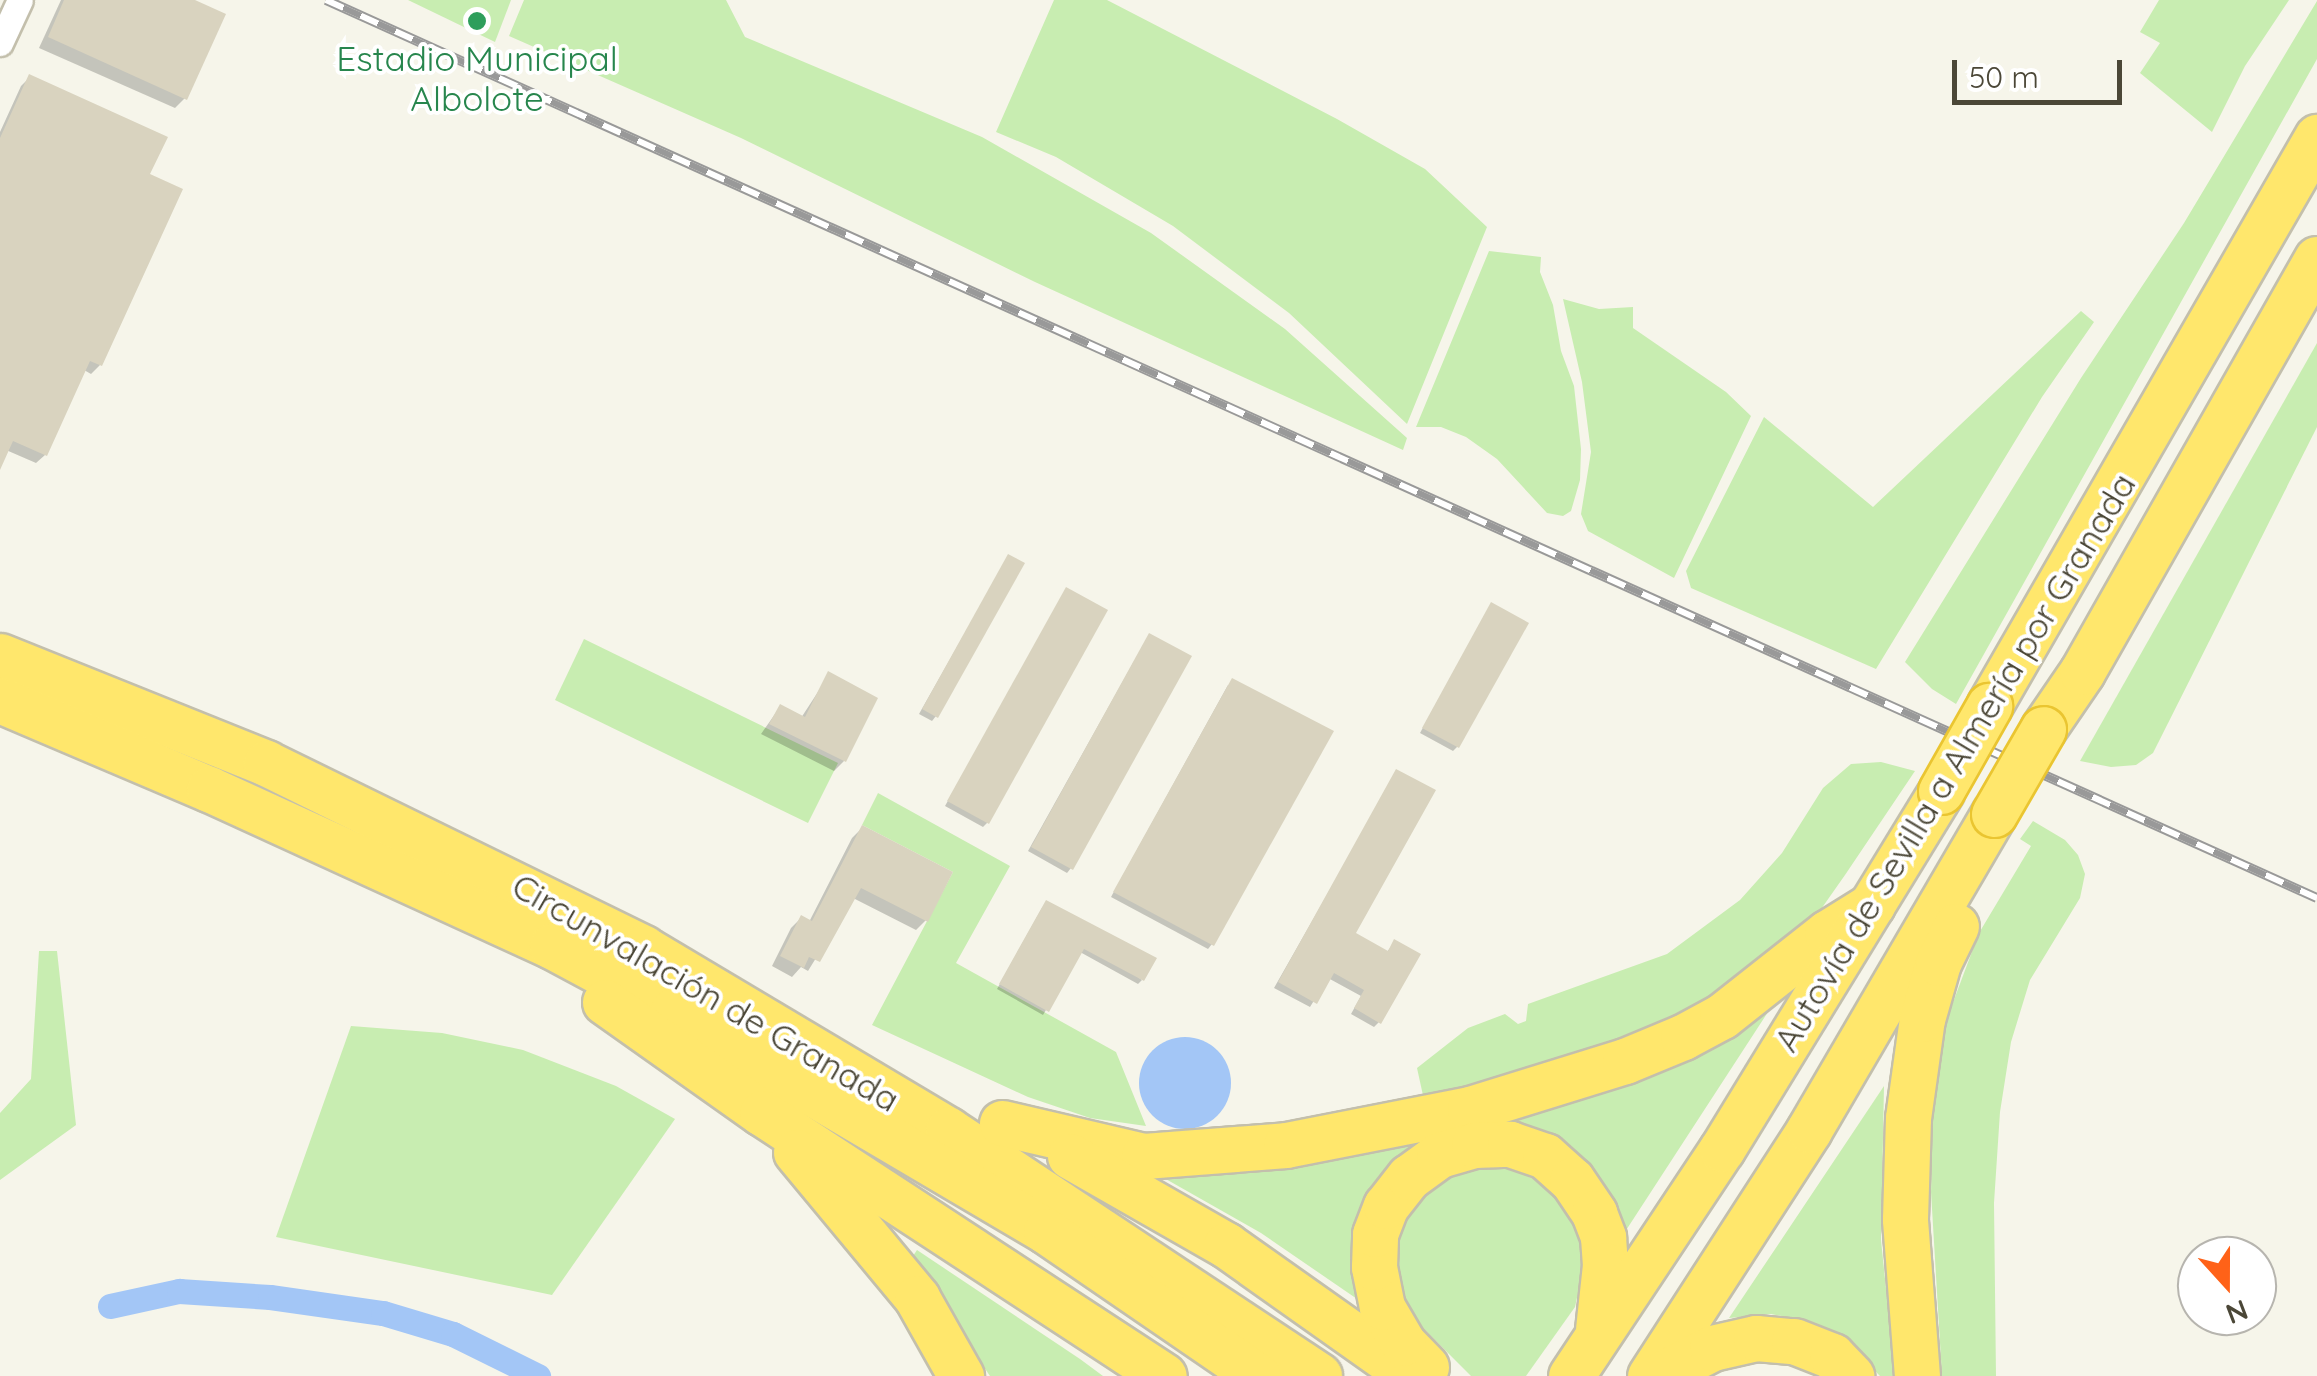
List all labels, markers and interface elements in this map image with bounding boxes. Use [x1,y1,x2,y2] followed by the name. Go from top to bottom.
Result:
[466,10,488,32] marker: Estadio Municipal Albolote
[336,37,618,119] place label: Estadio Municipal Albolote
[1957,40,2127,102] scale bar
[1969,58,2039,96] text: 50 m
[1764,465,2144,1059] street label: Autovía de Sevilla a Almería por Granada
[505,864,907,1120] street label: Circunvalación de Granada
[2177,1236,2277,1336] north arrow
[2221,1293,2253,1333] text: N

